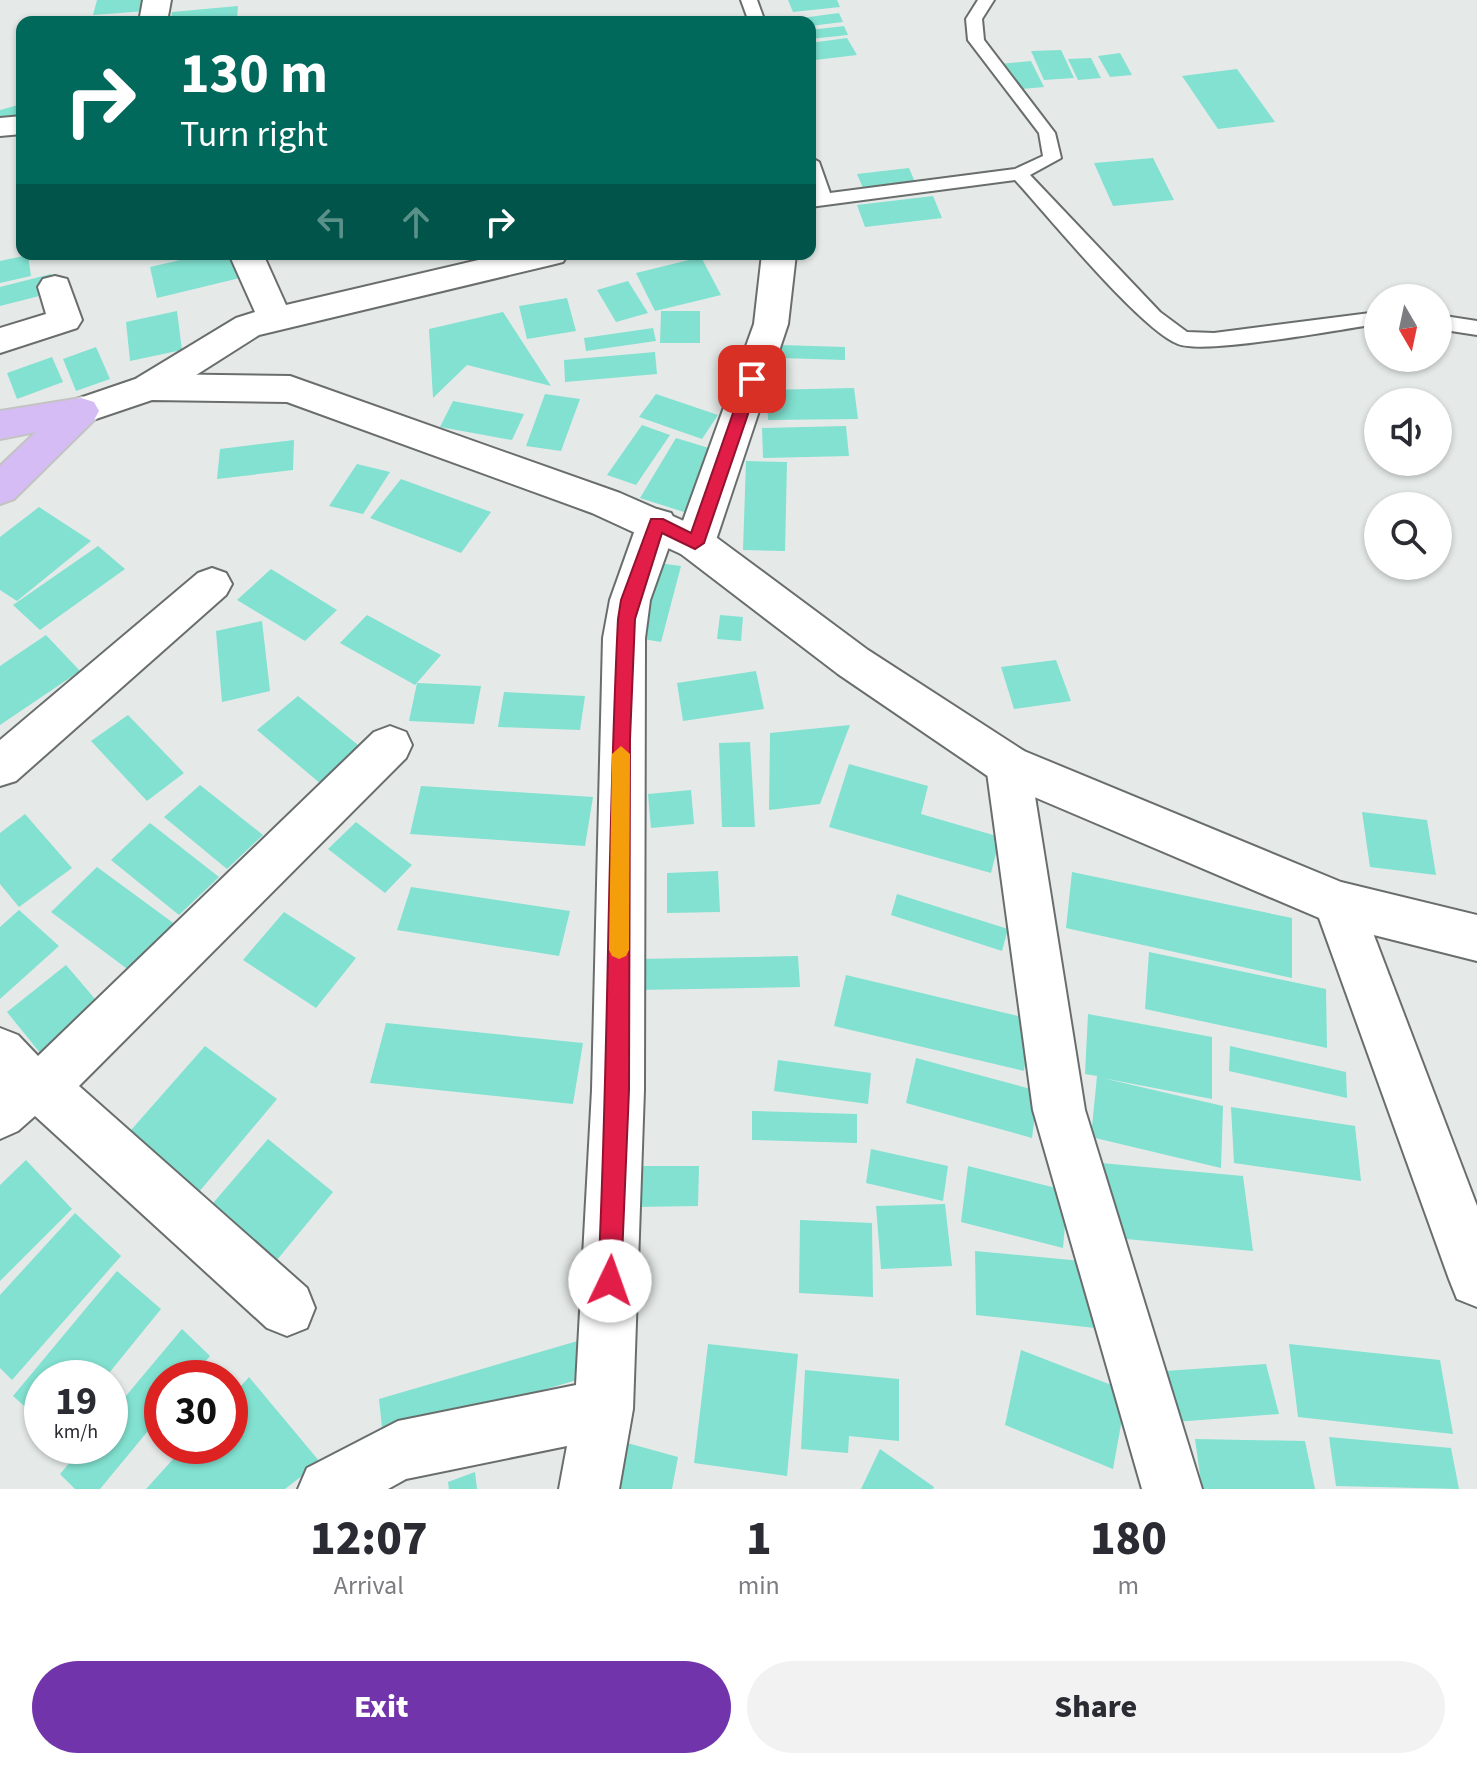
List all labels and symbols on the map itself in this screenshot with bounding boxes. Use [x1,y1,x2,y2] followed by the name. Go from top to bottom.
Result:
[1364,284,1452,372] north arrow
[718,345,786,413] pin
[568,1239,652,1323] position arrow
[144,1360,248,1464] speed limit sign: 30

